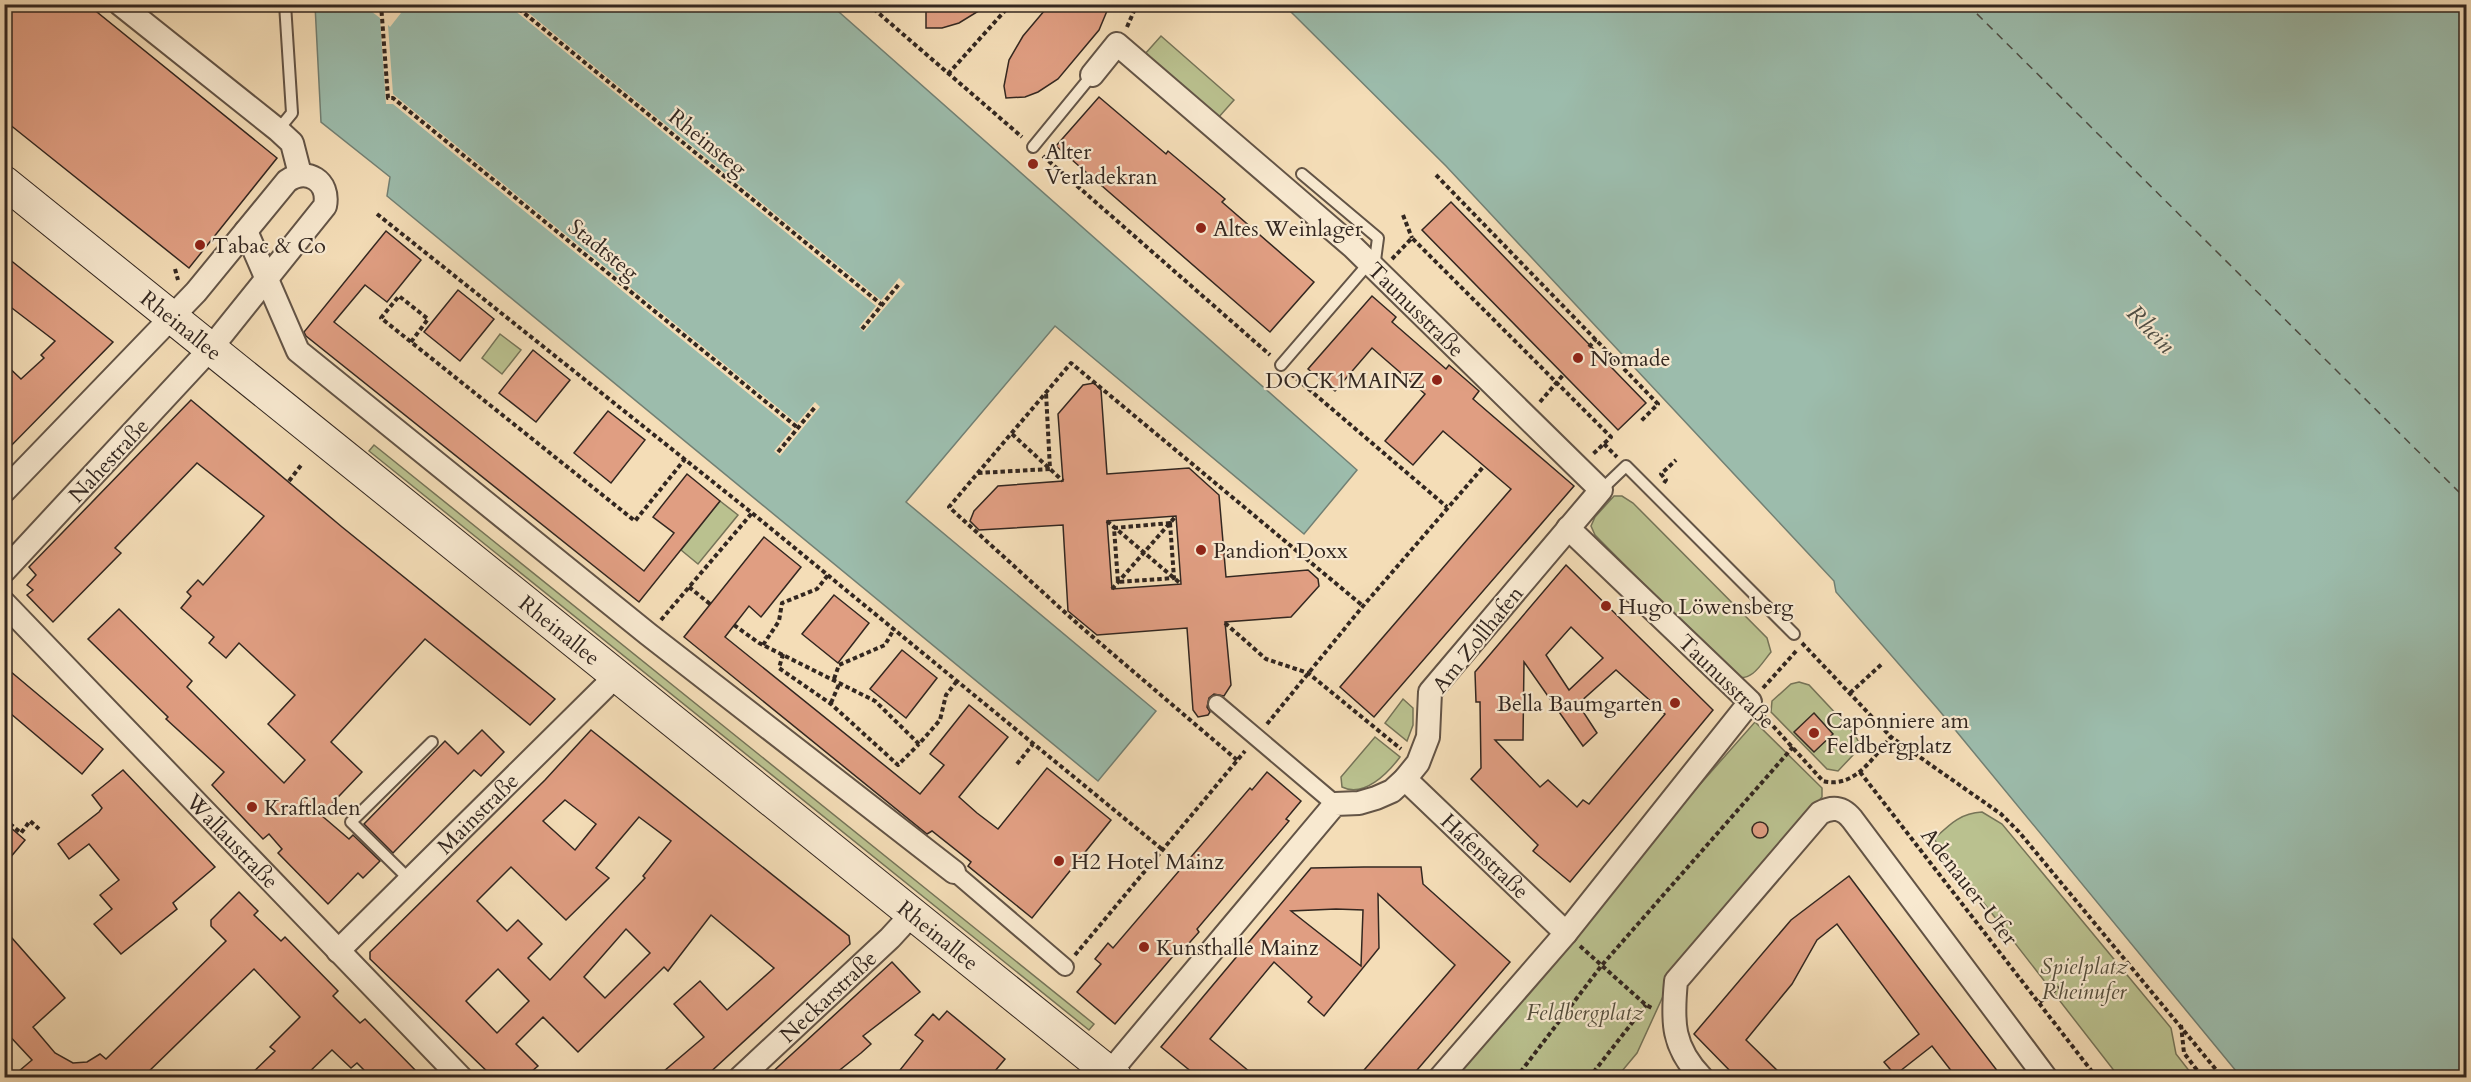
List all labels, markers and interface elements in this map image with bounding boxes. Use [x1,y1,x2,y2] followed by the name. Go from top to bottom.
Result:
[662,102,753,184] street label: Rheinsteg
[1045,137,1158,192] place label: Alter Verladekran
[1026,157,1040,171] marker: Alter Verladekran
[562,212,645,288] street label: Stadtsteg
[1213,214,1364,244] place label: Altes Weinlager
[1194,221,1208,235] marker: Altes Weinlager
[212,231,326,261] place label: Tabac & Co
[193,238,207,252] marker: Tabac & Co
[1361,256,1471,364] street label: Taunusstraße
[134,284,228,368] street label: Rheinallee
[2119,298,2182,361] water label: Rhein
[1590,344,1670,374] place label: Nomade
[1571,351,1585,365] marker: Nomade
[1265,366,1425,396] place label: DOCK1MAINZ
[1430,373,1444,387] marker: DOCK1MAINZ
[62,412,156,509] street label: Nahestraße
[1213,536,1348,566] place label: Pandion Doxx
[1194,543,1208,557] marker: Pandion Doxx
[1425,579,1531,699] street label: Am Zollhafen
[512,589,606,673] street label: Rheinallee
[1618,592,1794,622] place label: Hugo Löwensberg
[1599,599,1613,613] marker: Hugo Löwensberg
[1671,628,1782,736] street label: Taunusstraße
[1497,689,1663,719] place label: Bella Baumgarten
[1668,696,1682,710] marker: Bella Baumgarten
[1826,706,1970,761] place label: Caponniere am Feldbergplatz
[1807,726,1821,740] marker: Caponniere am Feldbergplatz
[431,767,526,861] street label: Mainstraße
[178,787,285,896] street label: Wallaustraße
[264,793,361,823] place label: Kraftladen
[245,800,259,814] marker: Kraftladen
[1434,807,1535,906] street label: Hafenstraße
[1914,821,2025,953] street label: Adenauer-Ufer
[1071,847,1224,877] place label: H2 Hotel Mainz
[1052,854,1066,868] marker: H2 Hotel Mainz
[891,894,985,978] street label: Rheinallee
[1156,933,1319,963] place label: Kunsthalle Mainz
[1137,940,1151,954] marker: Kunsthalle Mainz
[773,944,884,1050] street label: Neckarstraße
[2040,952,2129,1007] park label: Spielplatz Rheinufer
[1526,998,1644,1028] park label: Feldbergplatz

